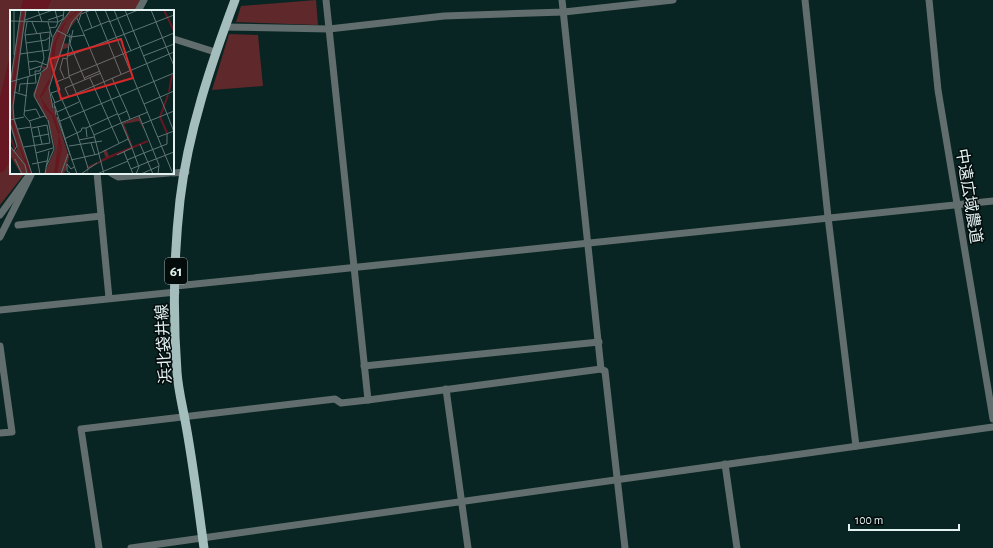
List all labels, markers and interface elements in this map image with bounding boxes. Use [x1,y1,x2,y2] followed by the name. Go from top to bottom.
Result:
[10,10,174,174] inset map
[954,147,985,245] street label: 中遠広域農道
[165,258,187,284] road number: 61
[153,304,174,384] street label: 浜北袋井線
[849,506,959,532] scale bar
[855,514,883,526] text: 100 m

